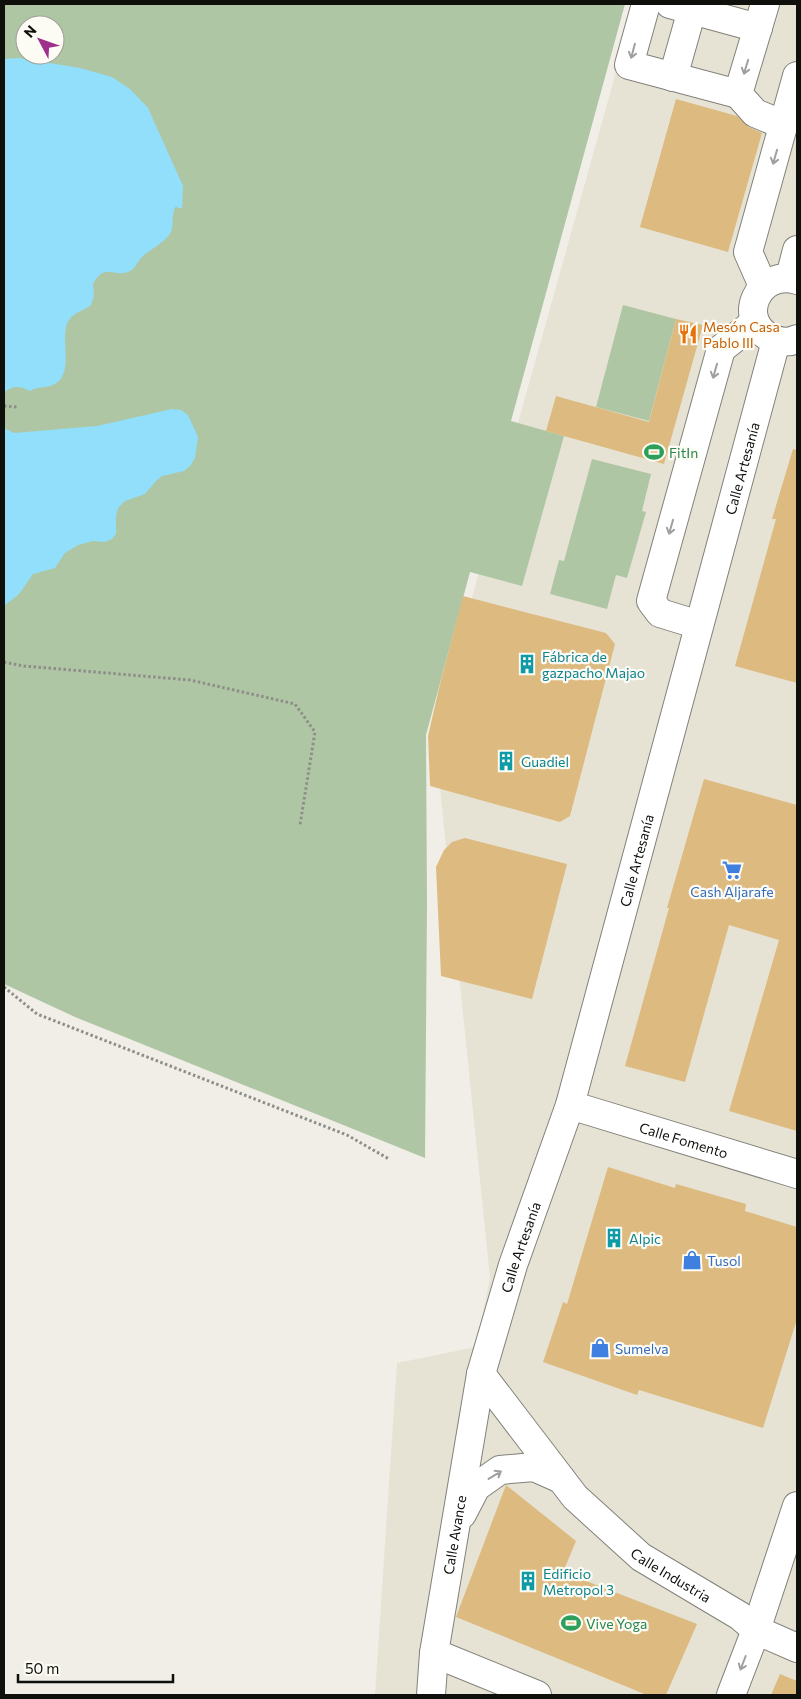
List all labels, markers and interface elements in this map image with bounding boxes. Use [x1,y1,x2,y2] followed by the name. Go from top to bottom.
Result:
[15,15,65,65] north arrow
[20,22,40,41] text: N
[628,42,638,58] one-way arrow
[740,59,750,75] one-way arrow
[769,148,779,164] one-way arrow
[703,318,780,351] place label: Mesón Casa Pablo III
[677,323,699,345] restaurant icon: Mesón Casa Pablo III
[710,363,720,379] one-way arrow
[721,420,762,516] street label: Calle Artesanía
[643,441,665,463] sports icon: FitIn
[669,444,698,461] place label: FitIn
[666,519,676,535] one-way arrow
[542,648,645,681] place label: Fábrica de gazpacho Majao
[516,653,538,675] building icon: Fábrica de gazpacho Majao
[495,750,517,772] building icon: Guadiel
[521,753,569,770] place label: Guadiel
[615,812,657,908] street label: Calle Artesanía
[721,859,743,881] supermarket icon: Cash Aljarafe
[690,883,774,900] place label: Cash Aljarafe
[637,1118,730,1161] street label: Calle Fomento
[497,1199,543,1294] street label: Calle Artesanía
[603,1227,625,1249] building icon: Alpic
[629,1230,661,1247] place label: Alpic
[681,1249,703,1271] shop icon: Tusol
[707,1252,741,1269] place label: Tusol
[589,1337,611,1359] shop icon: Sumelva
[615,1340,669,1357] place label: Sumelva
[487,1469,501,1479] one-way arrow
[439,1494,469,1576] street label: Calle Avance
[628,1544,714,1605] street label: Calle Industria
[543,1565,614,1598] place label: Edificio Metropol 3
[517,1570,539,1592] building icon: Edificio Metropol 3
[560,1612,582,1634] sports icon: Vive Yoga
[586,1615,647,1632] place label: Vive Yoga
[18,1652,172,1684] scale bar
[738,1655,748,1670] one-way arrow
[25,1659,59,1677] text: 50 m

